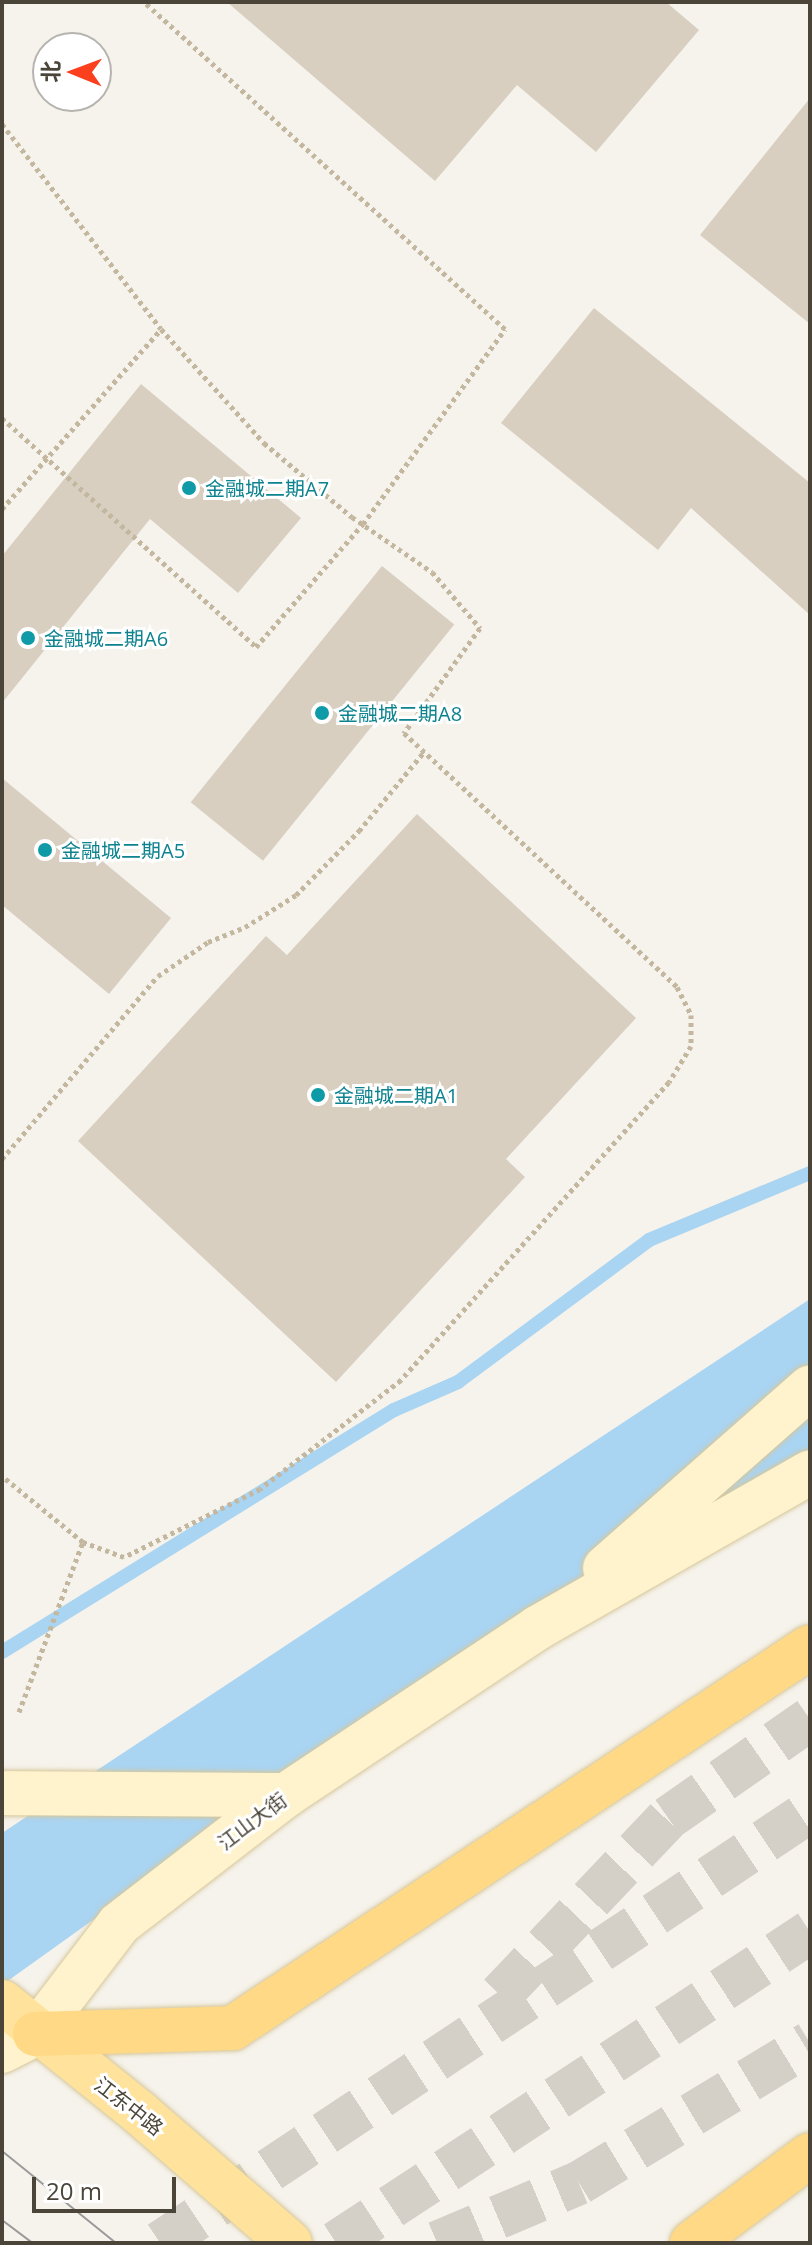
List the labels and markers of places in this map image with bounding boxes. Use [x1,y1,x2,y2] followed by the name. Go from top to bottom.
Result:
[205,476,329,500] place label: 金融城二期A7
[180,479,198,497] marker: 金融城二期A7
[44,626,168,650] place label: 金融城二期A6
[19,629,37,647] marker: 金融城二期A6
[338,701,462,725] place label: 金融城二期A8
[313,704,331,722] marker: 金融城二期A8
[61,838,185,862] place label: 金融城二期A5
[36,841,54,859] marker: 金融城二期A5
[334,1083,458,1107] place label: 金融城二期A1
[309,1086,327,1104] marker: 金融城二期A1

